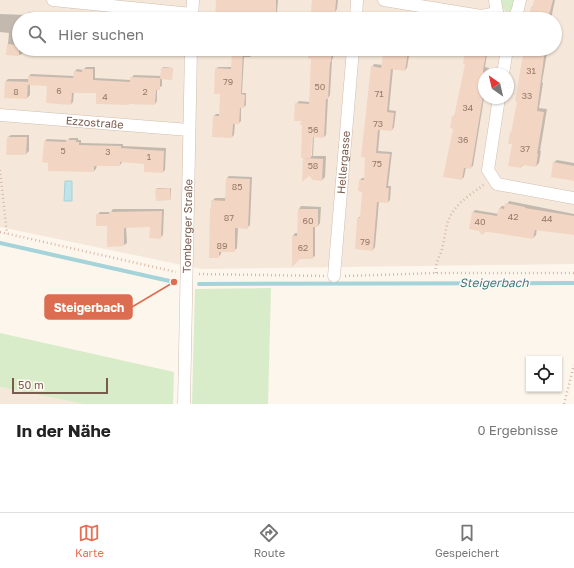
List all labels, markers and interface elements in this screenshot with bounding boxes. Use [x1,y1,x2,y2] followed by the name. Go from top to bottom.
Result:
[12,12,562,56] search box
[26,23,48,45] icon: search
[58,25,144,43] text: Hier suchen
[526,65,536,76] house number: 31
[478,68,514,104] north arrow
[223,76,233,87] house number: 79
[315,81,326,92] house number: 50
[56,85,62,96] house number: 6
[13,86,19,97] house number: 8
[142,86,148,97] house number: 2
[374,88,384,99] house number: 71
[522,90,532,101] house number: 33
[102,91,108,102] house number: 4
[463,102,474,113] house number: 34
[65,113,124,131] street label: Ezzostraße
[373,118,383,129] house number: 73
[308,124,318,135] house number: 56
[334,130,352,194] street label: Hellergasse
[458,134,468,145] house number: 36
[520,143,530,154] house number: 37
[60,145,66,156] house number: 5
[105,146,111,157] house number: 3
[147,151,152,162] house number: 1
[372,158,382,169] house number: 75
[308,160,318,171] house number: 58
[180,179,194,273] street label: Tomberger Straße
[232,181,242,192] house number: 85
[508,211,518,222] house number: 42
[224,212,234,223] house number: 87
[542,213,553,224] house number: 44
[302,215,314,226] house number: 60
[474,216,486,227] house number: 40
[360,236,370,247] house number: 79
[217,240,227,251] house number: 89
[298,242,308,253] house number: 62
[459,275,529,290] water label: Steigerbach
[45,295,132,319] callout: Steigerbach
[54,300,124,315] text: Steigerbach
[526,356,562,392] map controls
[526,356,562,392] button: locate
[12,376,108,395] scale bar
[18,378,44,391] text: 50 m
[16,420,111,441] text: In der Nähe
[477,422,558,438] text: 0 Ergebnisse
[75,522,104,559] tab: Karte
[254,522,285,559] tab: Route
[435,522,499,559] tab: Gespeichert

